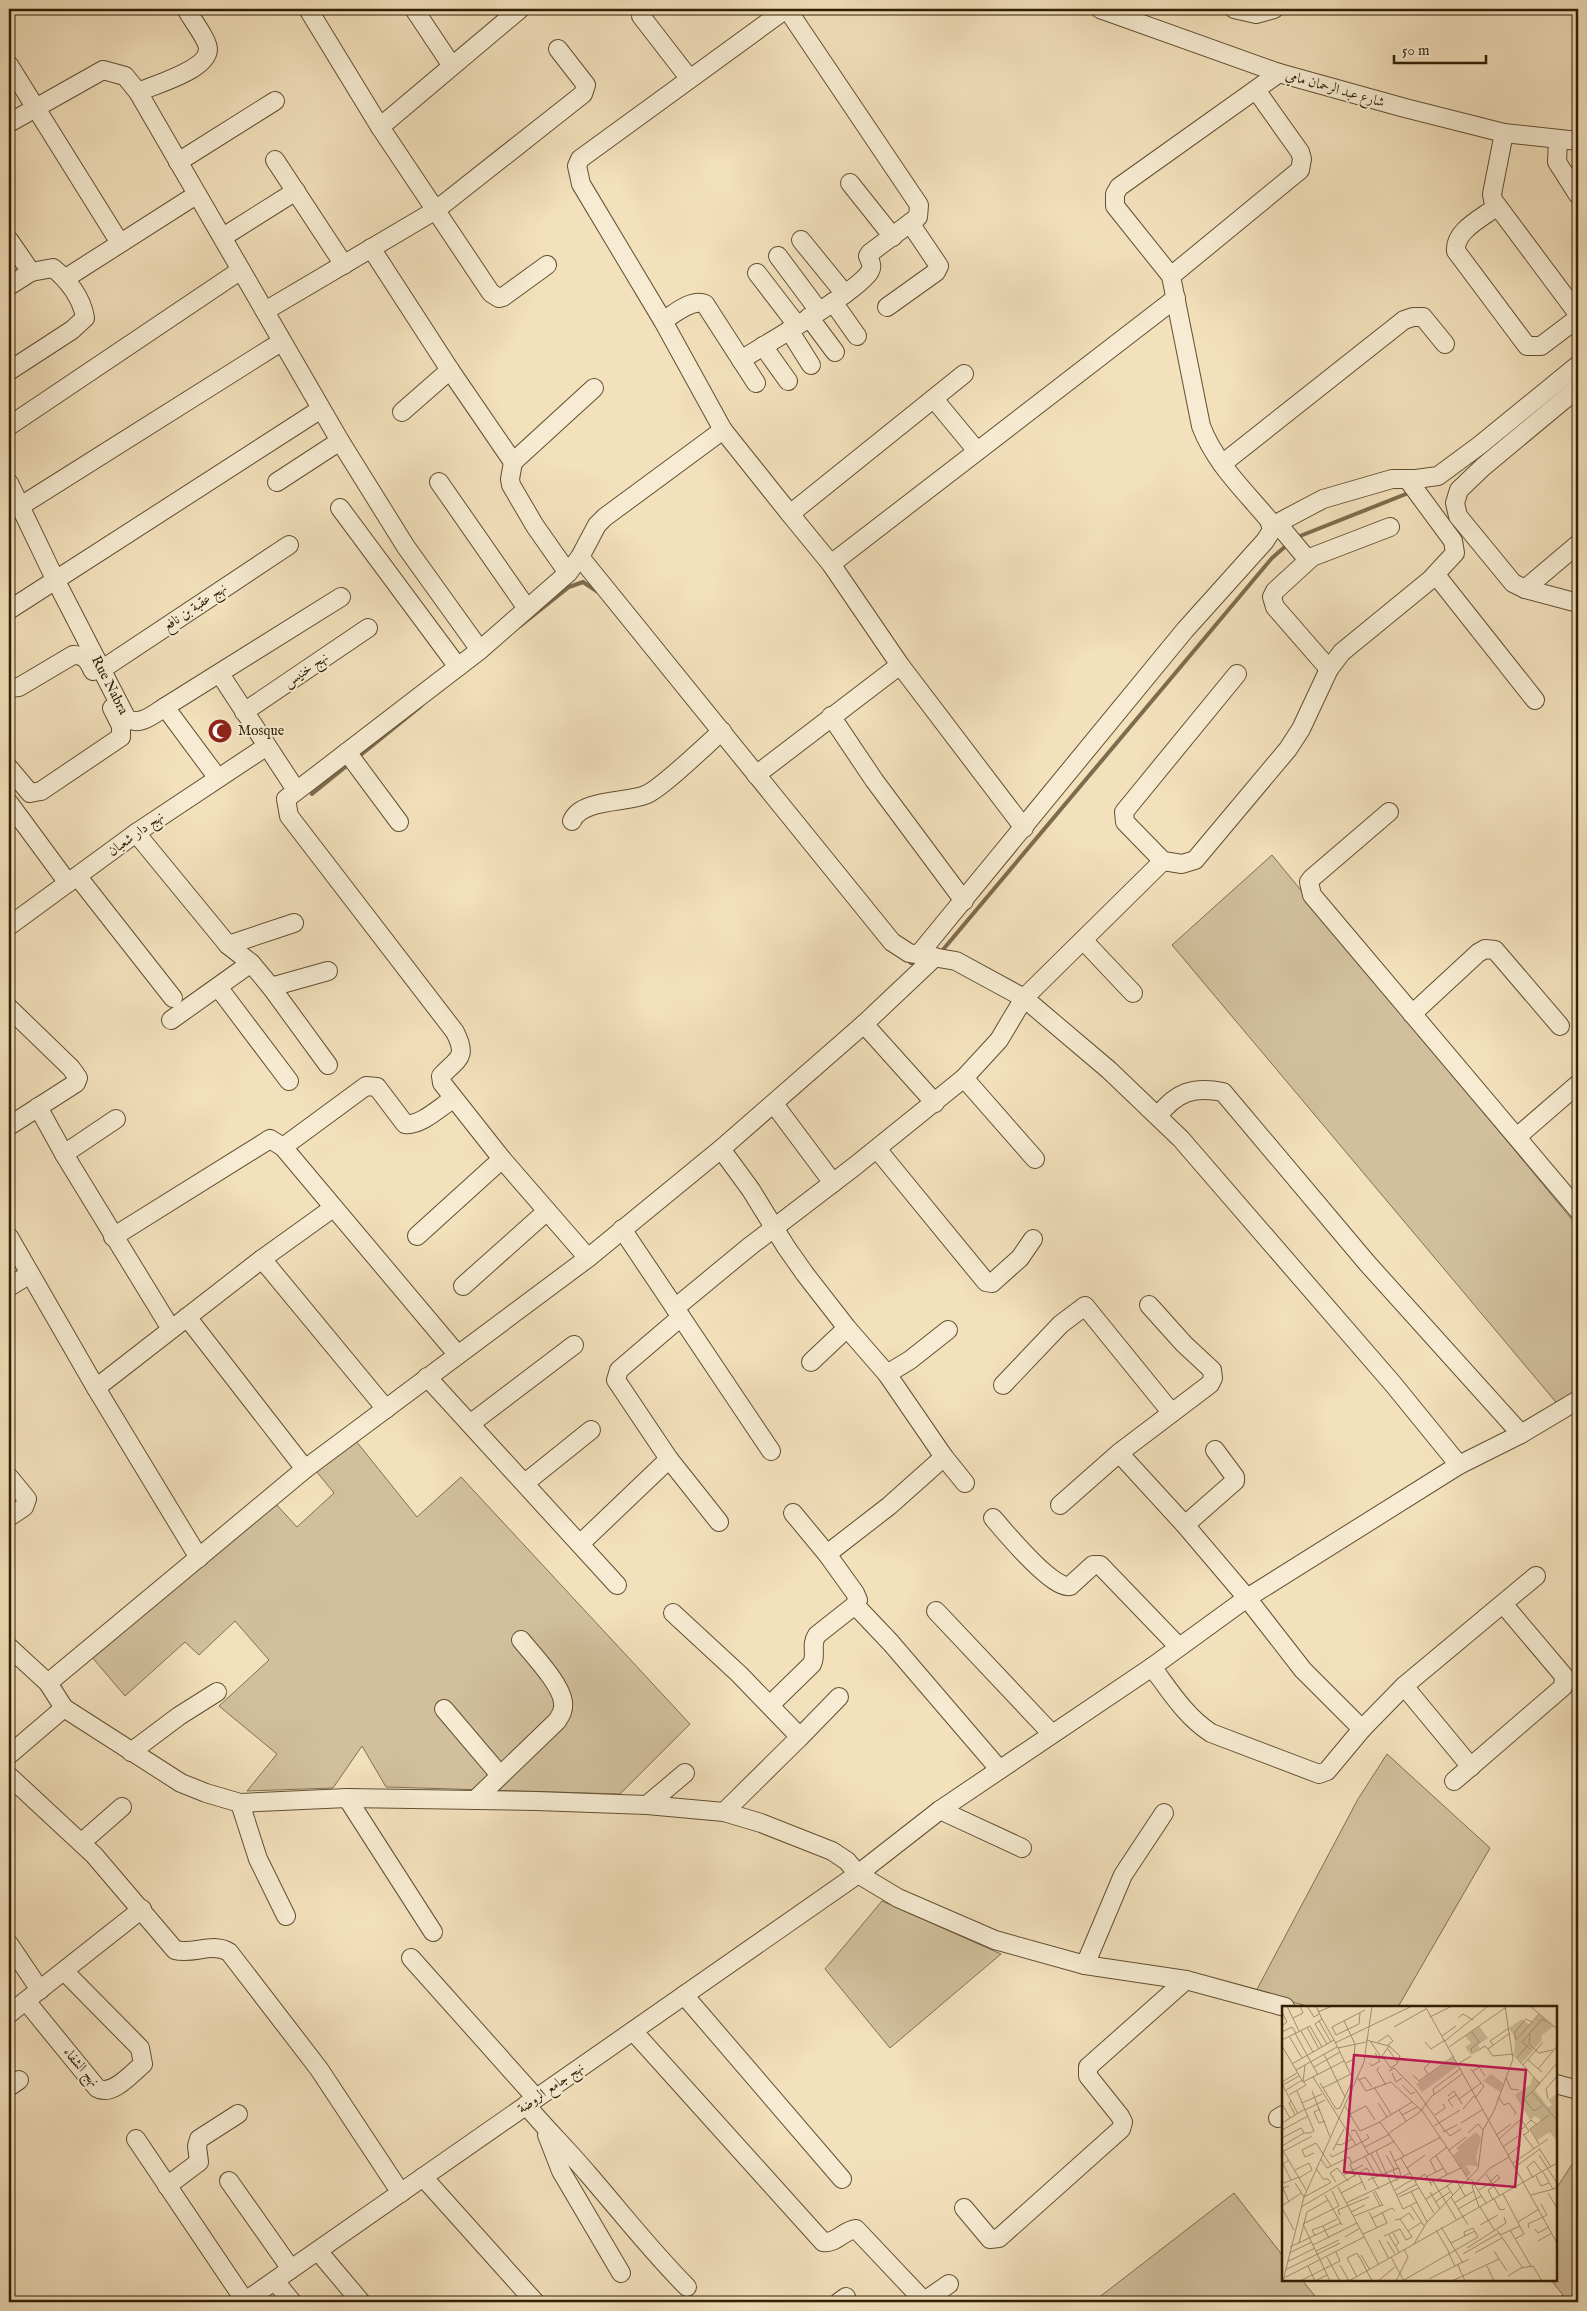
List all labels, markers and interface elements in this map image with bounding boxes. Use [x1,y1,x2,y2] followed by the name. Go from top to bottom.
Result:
[1394,32,1487,64] scale bar
[1402,41,1430,60] text: 50 m
[1283,66,1387,114] street label: شارع عبد الرحمان مامي
[159,579,233,638] street label: نهج عقبة بن نافع
[280,648,334,694] street label: نهج خنيس
[87,653,133,719] street label: Rue Nabra
[207,718,233,744] mosque icon: Mosque
[238,722,285,740] place label: Mosque
[104,808,169,863] street label: نهج دار شعبان
[1282,2006,1557,2281] inset map
[57,2043,103,2093] street label: نهج الشفاء
[514,2058,590,2121] street label: نهج جامع الروضة

